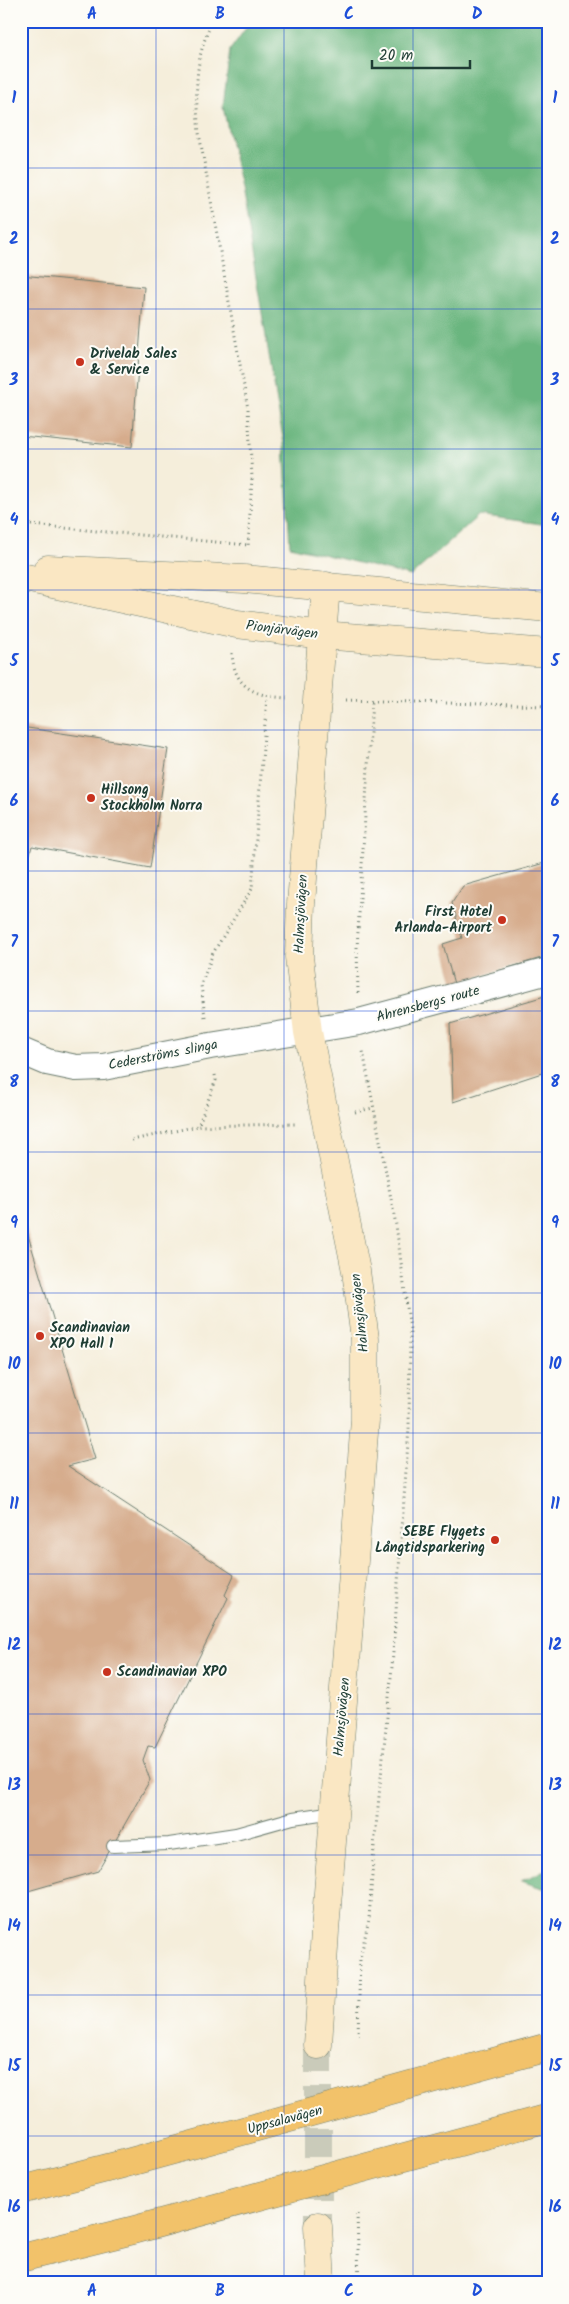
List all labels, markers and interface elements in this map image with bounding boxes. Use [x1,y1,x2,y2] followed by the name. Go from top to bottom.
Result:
[87,2,97,27] text: A
[215,2,225,27] text: B
[344,2,354,27] text: C
[472,2,483,27] text: D
[372,38,469,70] scale bar
[379,44,413,68] text: 20 m
[12,86,17,111] text: 1
[553,86,558,111] text: 1
[9,227,19,252] text: 2
[550,227,560,252] text: 2
[90,343,177,381] place label: Drivelab Sales & Service
[74,356,86,368] marker: Drivelab Sales & Service
[9,368,19,393] text: 3
[550,368,560,393] text: 3
[10,508,19,533] text: 4
[551,508,560,533] text: 4
[245,615,319,645] street label: Pionjärvägen
[9,649,20,674] text: 5
[550,649,561,674] text: 5
[101,779,203,817] place label: Hillsong Stockholm Norra
[10,789,19,814] text: 6
[551,789,560,814] text: 6
[85,792,97,804] marker: Hillsong Stockholm Norra
[288,874,314,954] street label: Halmsjövägen
[395,901,493,939] place label: First Hotel Arlanda-Airport
[496,914,508,926] marker: First Hotel Arlanda-Airport
[10,930,18,955] text: 7
[551,930,559,955] text: 7
[374,979,483,1028] street label: Ahrensbergs route
[106,1034,220,1076] street label: Cederströms slinga
[9,1070,19,1095] text: 8
[550,1070,560,1095] text: 8
[10,1211,18,1236] text: 9
[551,1211,559,1236] text: 9
[345,1272,375,1354] street label: Halmsjövägen
[49,1317,130,1355] place label: Scandinavian XPO Hall 1
[34,1330,46,1342] marker: Scandinavian XPO Hall 1
[7,1352,21,1377] text: 10
[548,1352,562,1377] text: 10
[9,1492,19,1517] text: 11
[550,1492,560,1517] text: 11
[375,1521,485,1559] place label: SEBE Flygets Långtidsparkering
[489,1534,501,1546] marker: SEBE Flygets Långtidsparkering
[7,1633,21,1658] text: 12
[548,1633,562,1658] text: 12
[117,1661,227,1683] place label: Scandinavian XPO
[101,1666,113,1678] marker: Scandinavian XPO
[328,1677,356,1757] street label: Halmsjövägen
[7,1773,21,1798] text: 13
[548,1773,562,1798] text: 13
[7,1914,21,1939] text: 14
[548,1914,562,1939] text: 14
[8,2054,22,2079] text: 15
[549,2054,563,2079] text: 15
[245,2099,325,2141] street label: Uppsalavägen
[7,2195,21,2220] text: 16
[548,2195,562,2220] text: 16
[87,2279,97,2304] text: A
[215,2279,225,2304] text: B
[344,2279,354,2304] text: C
[472,2279,483,2304] text: D

